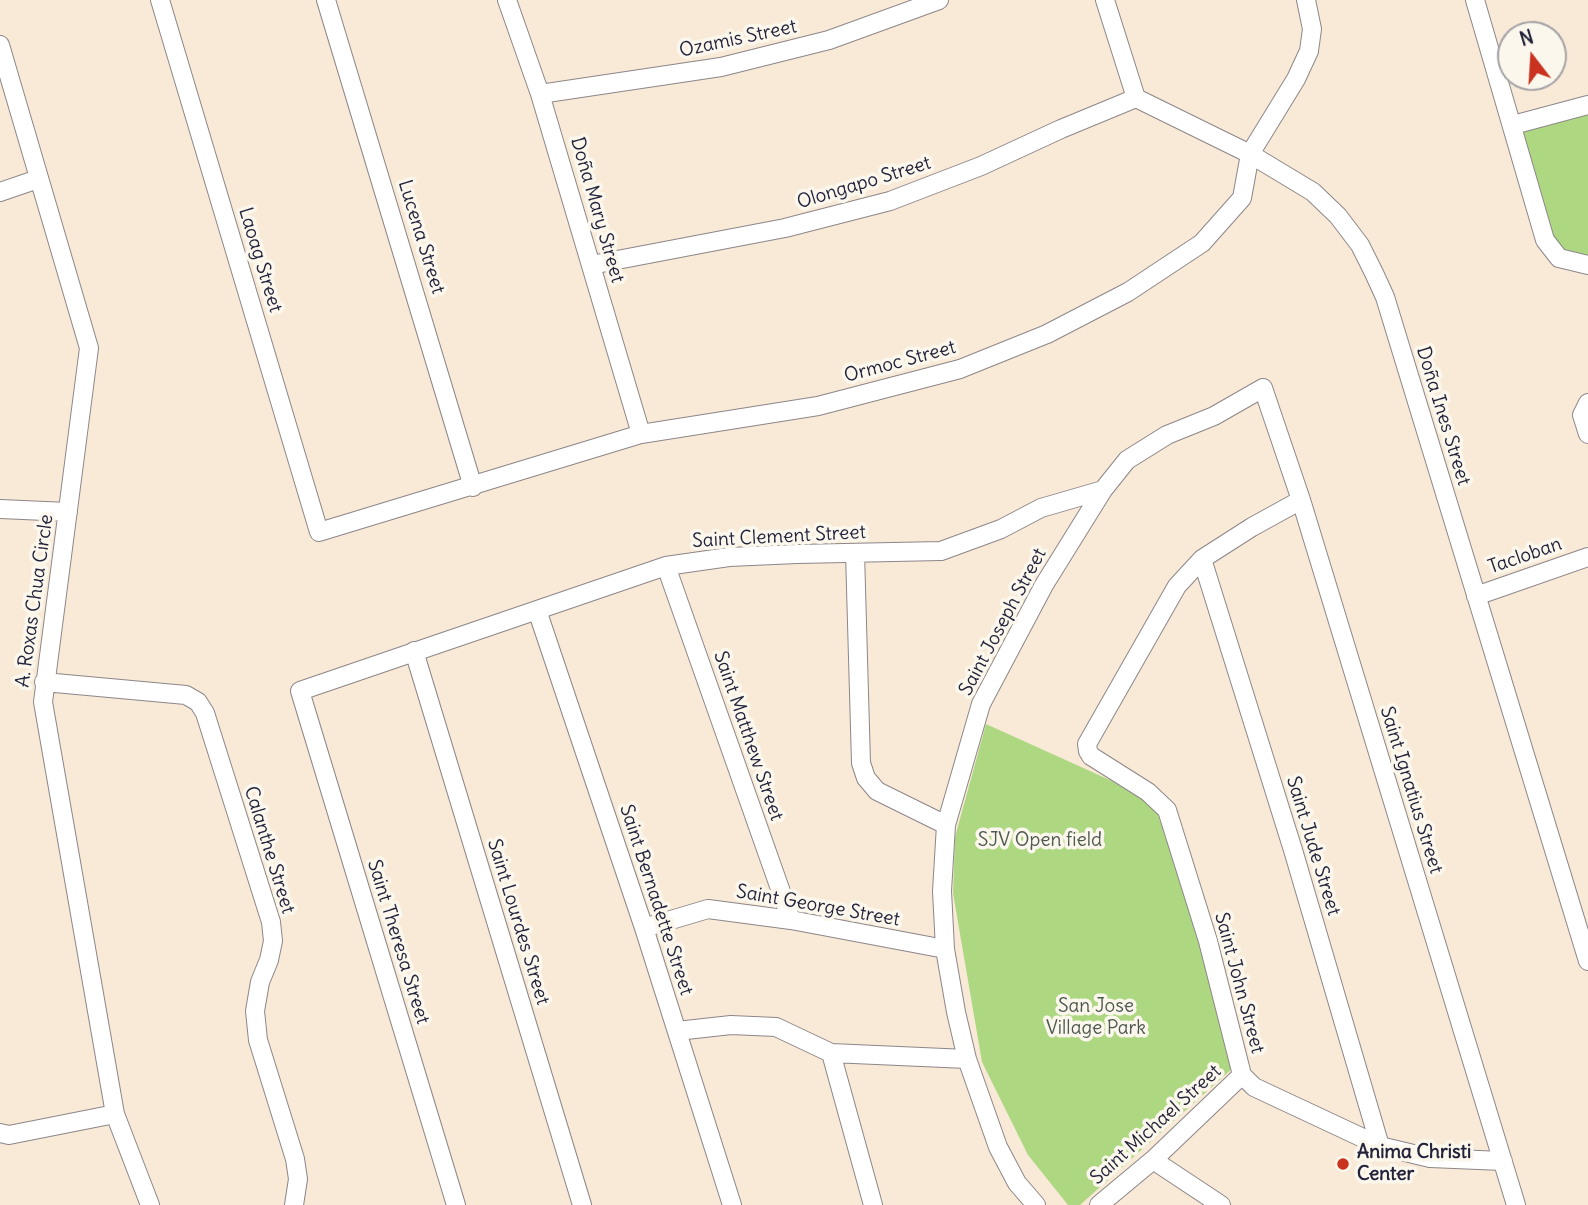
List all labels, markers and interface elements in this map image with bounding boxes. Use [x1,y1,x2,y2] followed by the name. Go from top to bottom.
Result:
[677,15,799,63] street label: Ozamis Street
[1497,21,1567,91] north arrow
[1517,24,1536,51] text: N
[565,135,629,285] street label: Doña Mary Street
[794,152,934,214] street label: Olongapo Street
[393,177,449,297] street label: Lucena Street
[233,205,287,315] street label: Laoag Street
[842,336,958,388] street label: Ormoc Street
[1411,344,1475,488] street label: Doña Ines Street
[12,513,58,689] street label: A. Roxas Chua Circle
[692,521,866,553] street label: Saint Clement Street
[1485,533,1565,579] street label: Tacloban
[955,544,1051,700] street label: Saint Joseph Street
[708,648,788,824] street label: Saint Matthew Street
[1375,704,1447,876] street label: Saint Ignatius Street
[1281,774,1345,918] street label: Saint Jude Street
[239,784,299,916] street label: Calanthe Street
[614,802,698,998] street label: Saint Bernadette Street
[978,830,1102,852] park label: SJV Open field
[482,836,554,1008] street label: Saint Lourdes Street
[362,857,434,1027] street label: Saint Theresa Street
[734,880,902,932] street label: Saint George Street
[1209,910,1269,1056] street label: Saint John Street
[1046,996,1146,1040] park label: San Jose Village Park
[1086,1060,1226,1190] street label: Saint Michael Street
[1357,1142,1471,1186] place label: Anima Christi Center
[1335,1156,1351,1172] marker: Anima Christi Center

